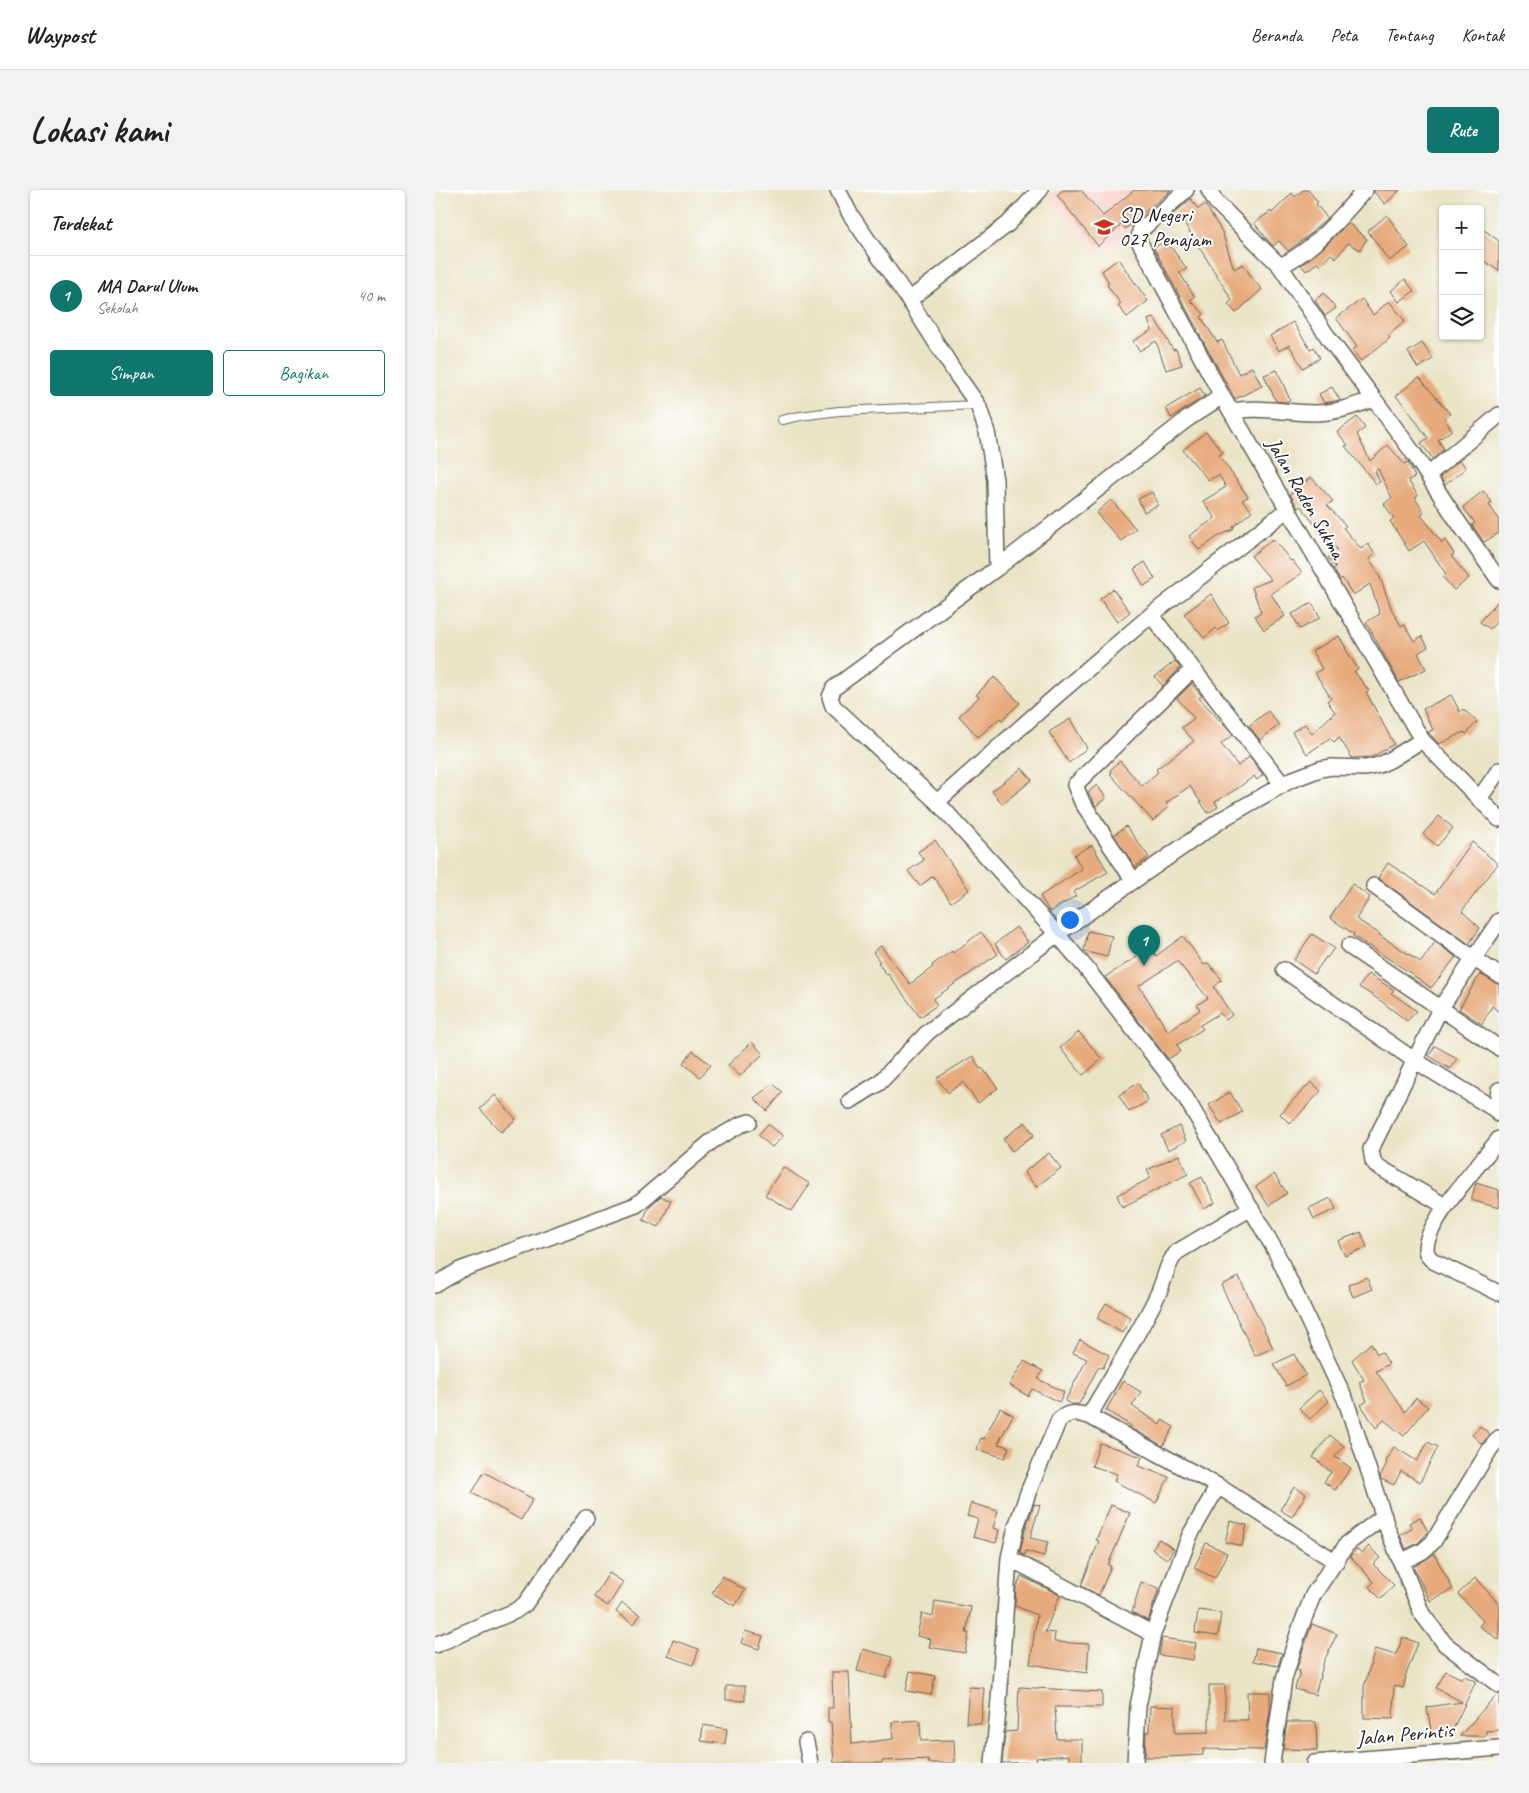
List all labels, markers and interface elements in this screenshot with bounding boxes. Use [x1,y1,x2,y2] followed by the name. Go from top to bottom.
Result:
[25,20,95,50] text: Waypost
[1251,24,1302,46] text: Beranda
[1330,24,1357,46] text: Peta
[1385,24,1434,46] text: Tentang
[1462,24,1504,46] text: Kontak
[1427,107,1499,153] button: Rute
[30,108,168,153] text: Lokasi kami
[1119,202,1212,252] place label: SD Negeri 027 Penajam
[1439,205,1484,340] map controls
[1439,205,1484,250] button: +
[50,210,111,236] text: Terdekat
[1093,216,1115,238] school or university icon: SD Negeri 027 Penajam
[1439,250,1484,295] button: −
[97,274,197,298] text: MA Darul Ulum
[62,286,70,306] text: 1
[358,286,385,306] text: 40 m
[1439,295,1484,340] button: layers
[97,298,138,318] text: Sekolah
[50,350,213,396] button: Simpan
[223,350,385,396] button: Bagikan
[1260,432,1352,565] street label: Jalan Raden Sukma
[1057,907,1083,933] your location
[1128,925,1160,966] pin: 1
[1354,1717,1456,1751] street label: Jalan Perintis

